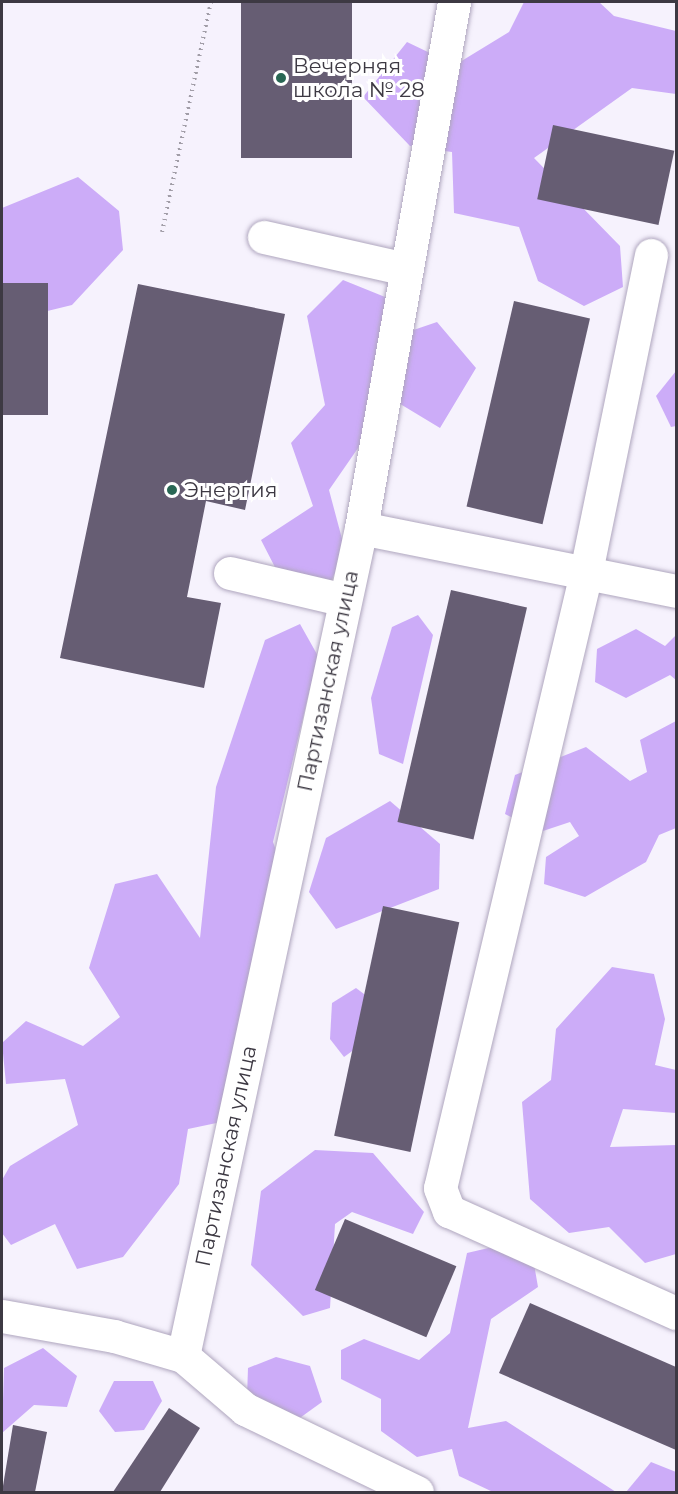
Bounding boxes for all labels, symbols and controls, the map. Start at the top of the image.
place label: Вечерняя школа № 28 [293,53,425,103]
marker: Вечерняя школа № 28 [274,71,288,85]
place label: Энергия [184,477,278,503]
marker: Энергия [165,483,179,497]
street label: Партизанская улица [292,568,364,794]
street label: Партизанская улица [190,1043,262,1269]

